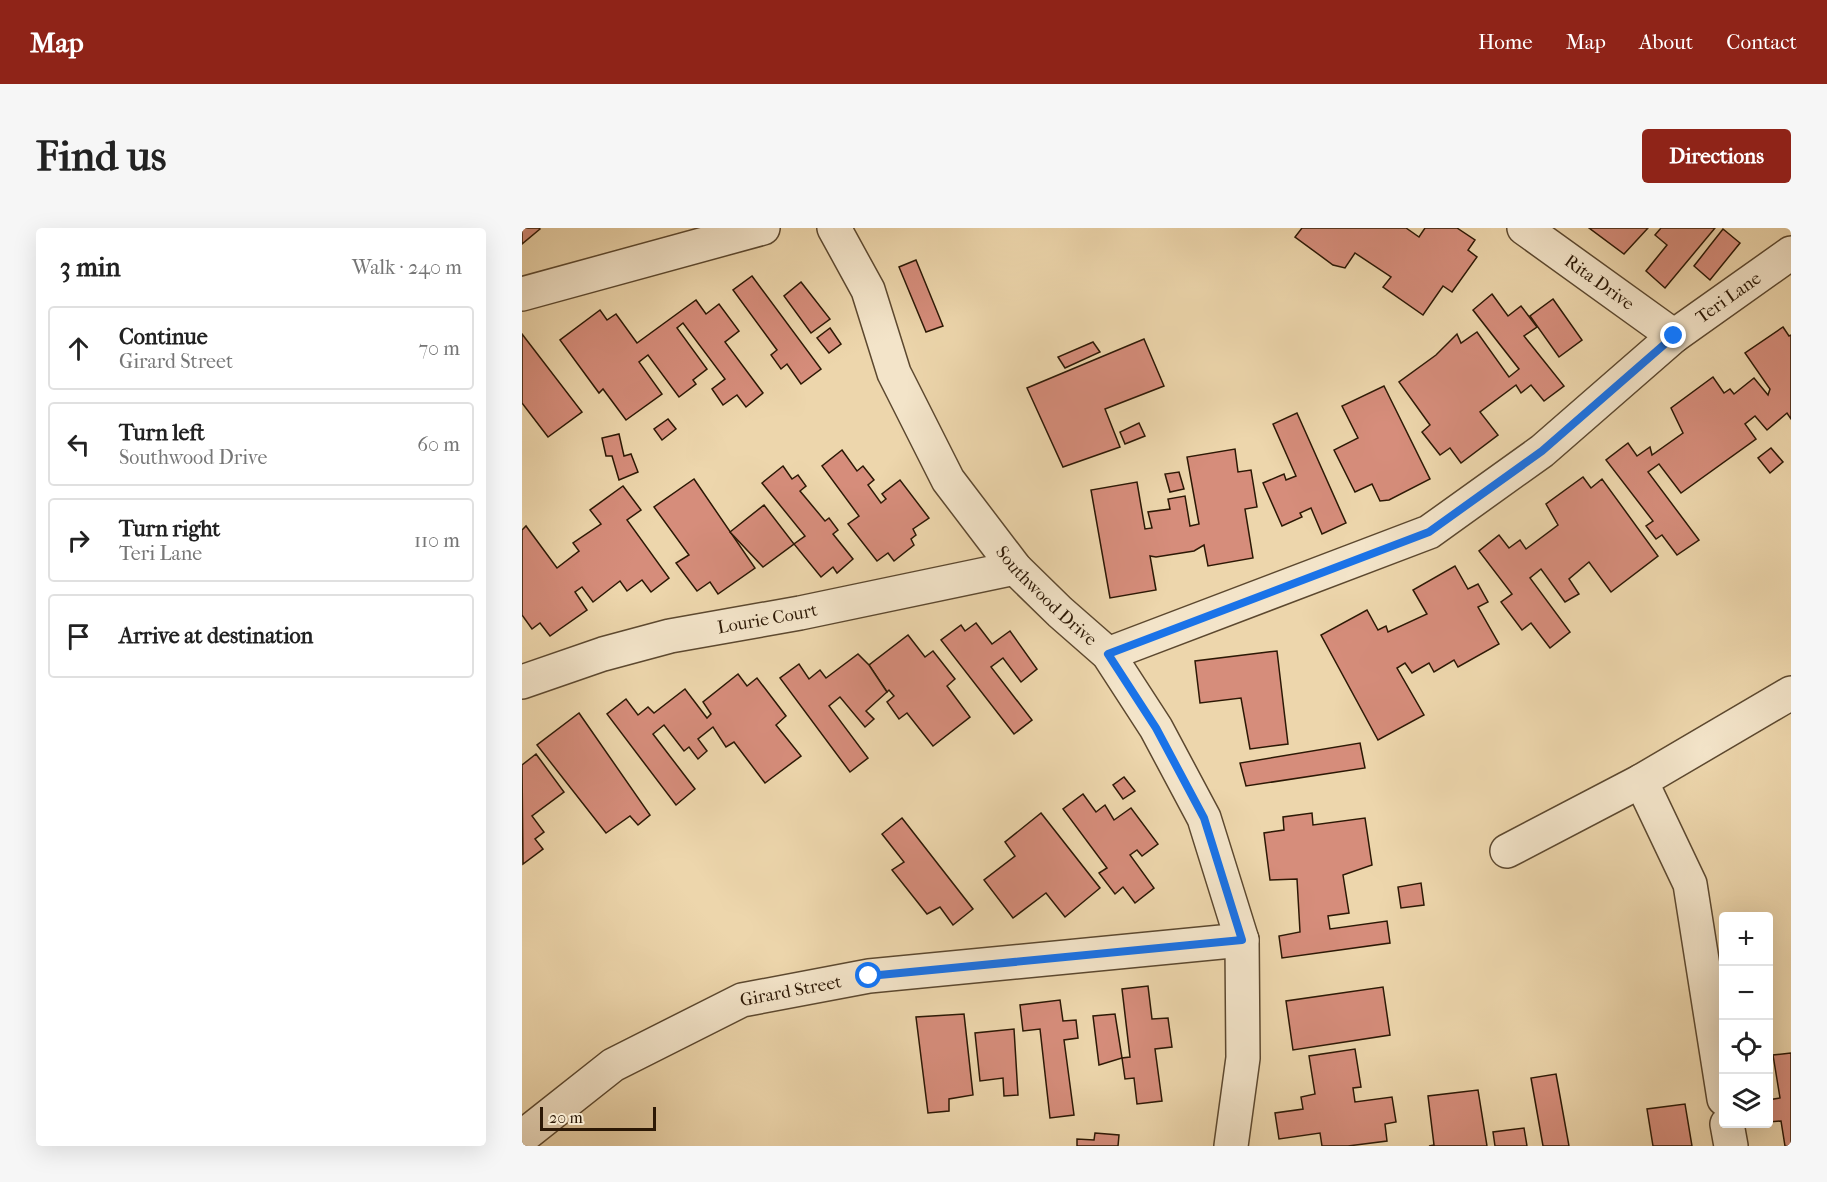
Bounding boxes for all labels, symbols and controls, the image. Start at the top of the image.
text: Map [30,26,84,59]
text: Home [1478,30,1533,54]
text: Map [1566,30,1606,54]
text: About [1639,30,1693,54]
text: Contact [1726,30,1797,54]
button: Directions [1642,129,1791,183]
text: Find us [36,132,166,181]
street label: Rita Drive [1561,250,1638,315]
text: 3 min [60,252,121,283]
text: Walk · 240 m [352,256,462,279]
street label: Teri Lane [1692,267,1765,328]
route end [1660,322,1686,348]
text: Continue [119,324,208,350]
icon: ahead [62,332,95,365]
text: 70 m [418,337,460,360]
text: Girard Street [119,350,233,373]
text: Turn left [119,420,205,446]
icon: left [62,428,95,461]
text: 60 m [417,433,460,456]
text: Southwood Drive [119,446,267,469]
text: Turn right [119,516,220,542]
icon: right [62,524,95,557]
text: 110 m [414,529,460,552]
text: Teri Lane [119,542,202,565]
street label: Southwood Drive [992,542,1101,650]
street label: Lourie Court [716,599,820,638]
icon: arrive [62,620,95,653]
text: Arrive at destination [119,623,313,649]
map controls [1719,912,1773,1128]
button: + [1719,912,1773,966]
route start [855,962,881,988]
button: − [1719,966,1773,1020]
street label: Girard Street [738,971,844,1011]
button: locate [1719,1020,1773,1074]
button: layers [1719,1074,1773,1128]
scale bar [540,1104,656,1132]
text: 20 m [549,1108,583,1127]

